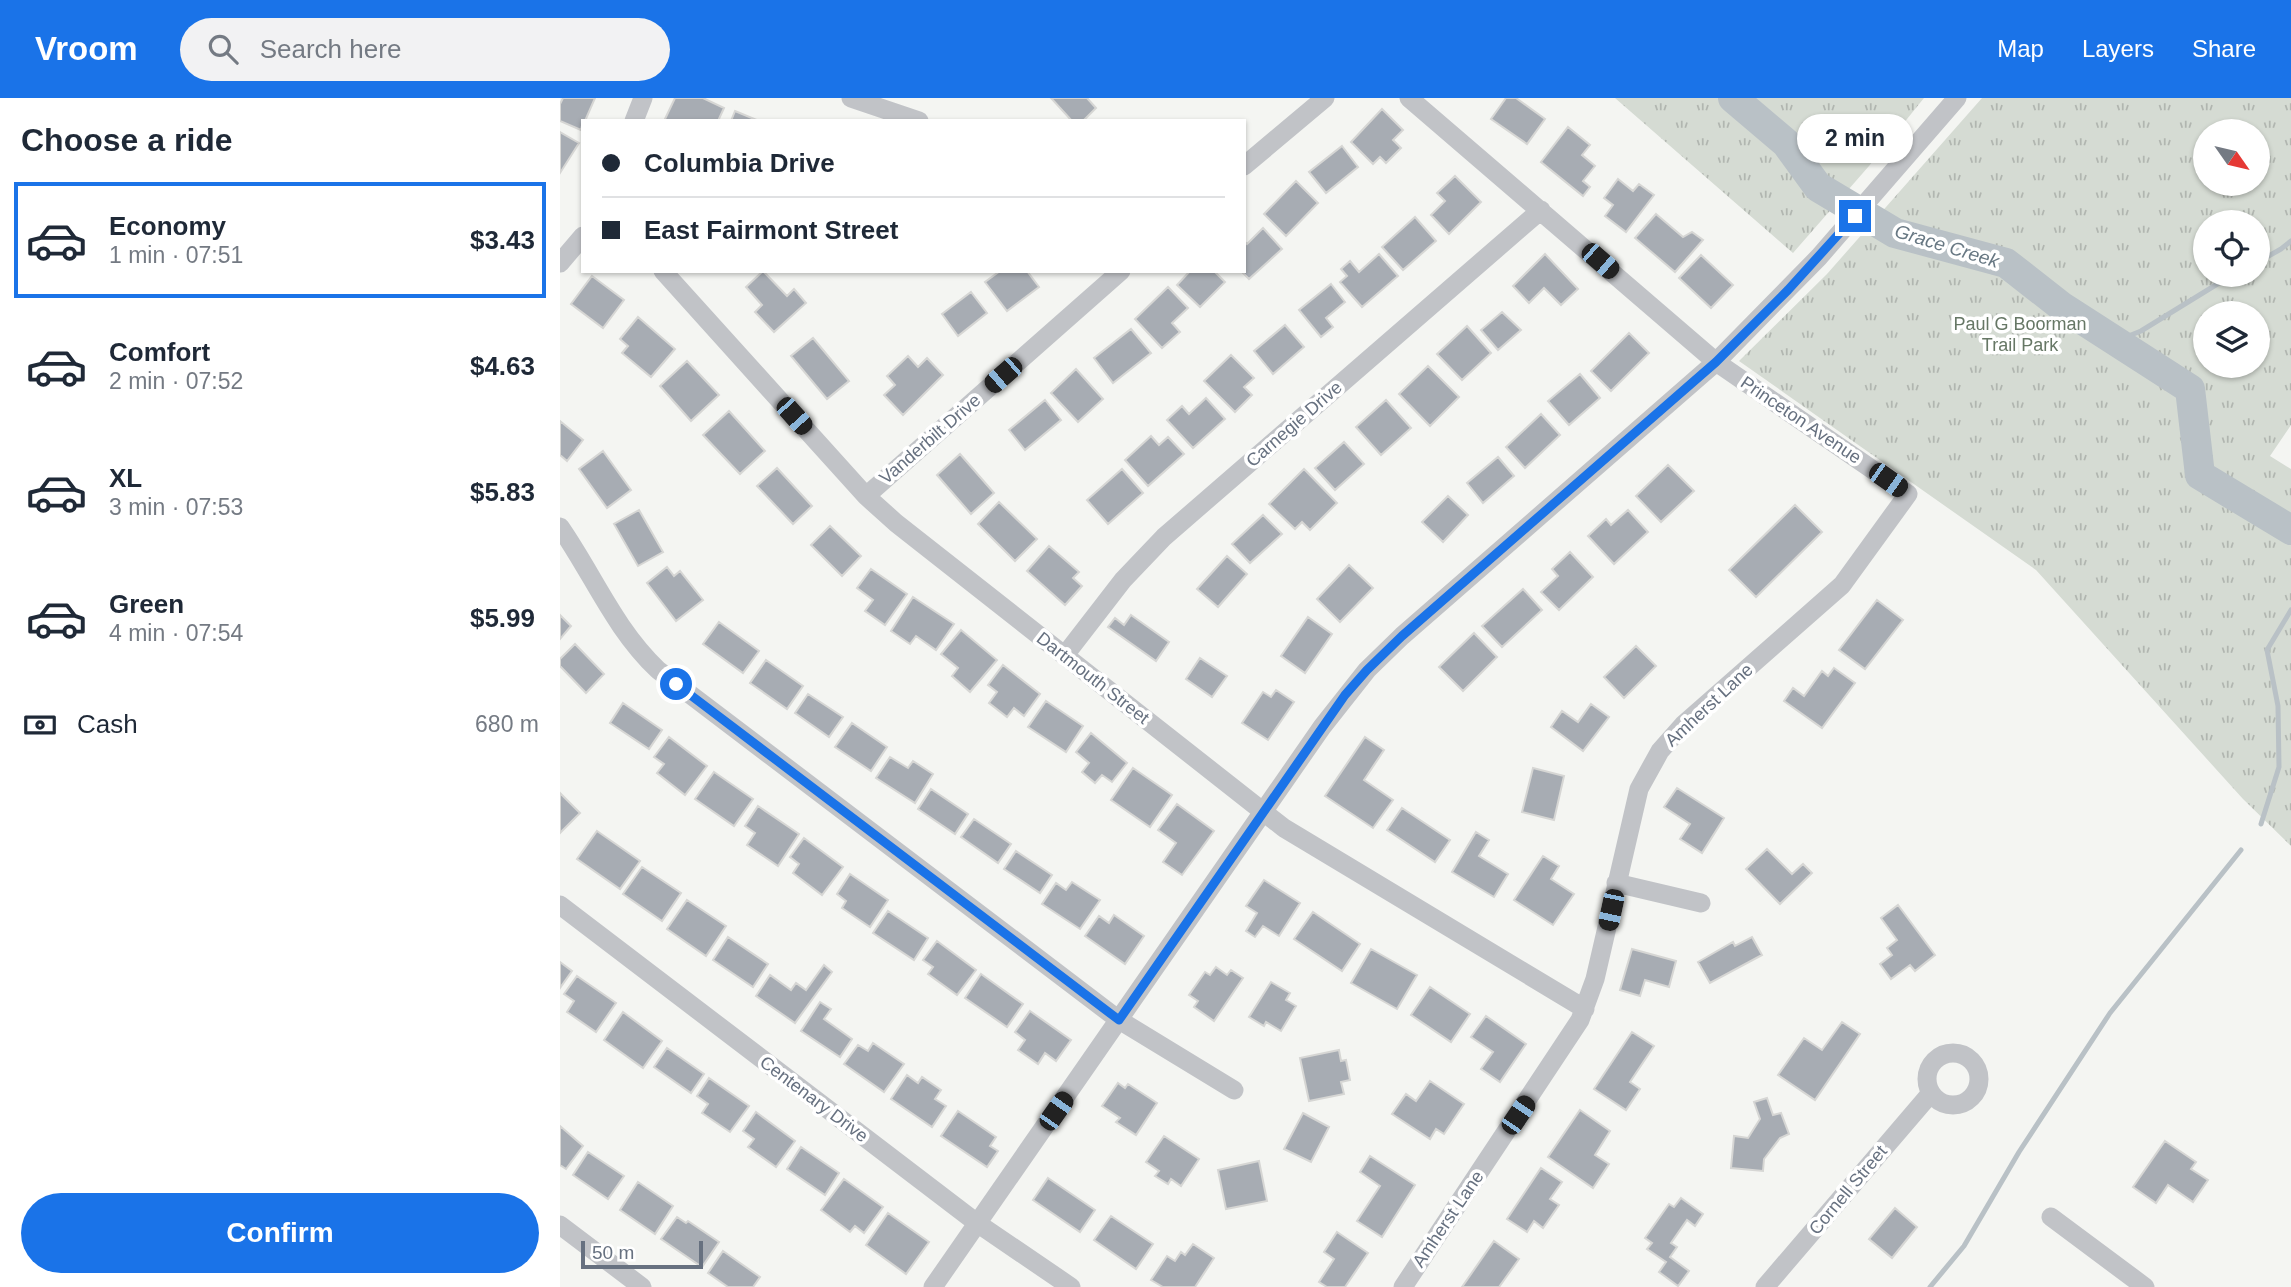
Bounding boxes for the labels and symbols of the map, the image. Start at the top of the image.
callout: 2 min [1797,115,1913,164]
north arrow [2193,119,2270,196]
route end [1839,200,1871,232]
water label: Grace Creek [1892,220,2003,272]
car [1578,239,1623,283]
park label: Paul G Boorman Trail Park [1953,314,2087,355]
car [981,353,1026,397]
street label: Princeton Avenue [1737,372,1865,468]
street label: Carnegie Drive [1242,377,1346,471]
street label: Vanderbilt Drive [876,390,984,488]
car [773,393,816,439]
car [1865,459,1912,501]
street label: Dartmouth Street [1033,628,1153,728]
street label: Amherst Lane [1661,659,1757,751]
route start [660,668,692,700]
car [1597,887,1626,933]
street label: Centenary Drive [756,1052,872,1146]
car [1036,1088,1077,1134]
car [1498,1092,1539,1138]
street label: Cornell Street [1805,1141,1891,1239]
street label: Amherst Lane [1408,1167,1488,1271]
scale bar [581,1238,704,1270]

